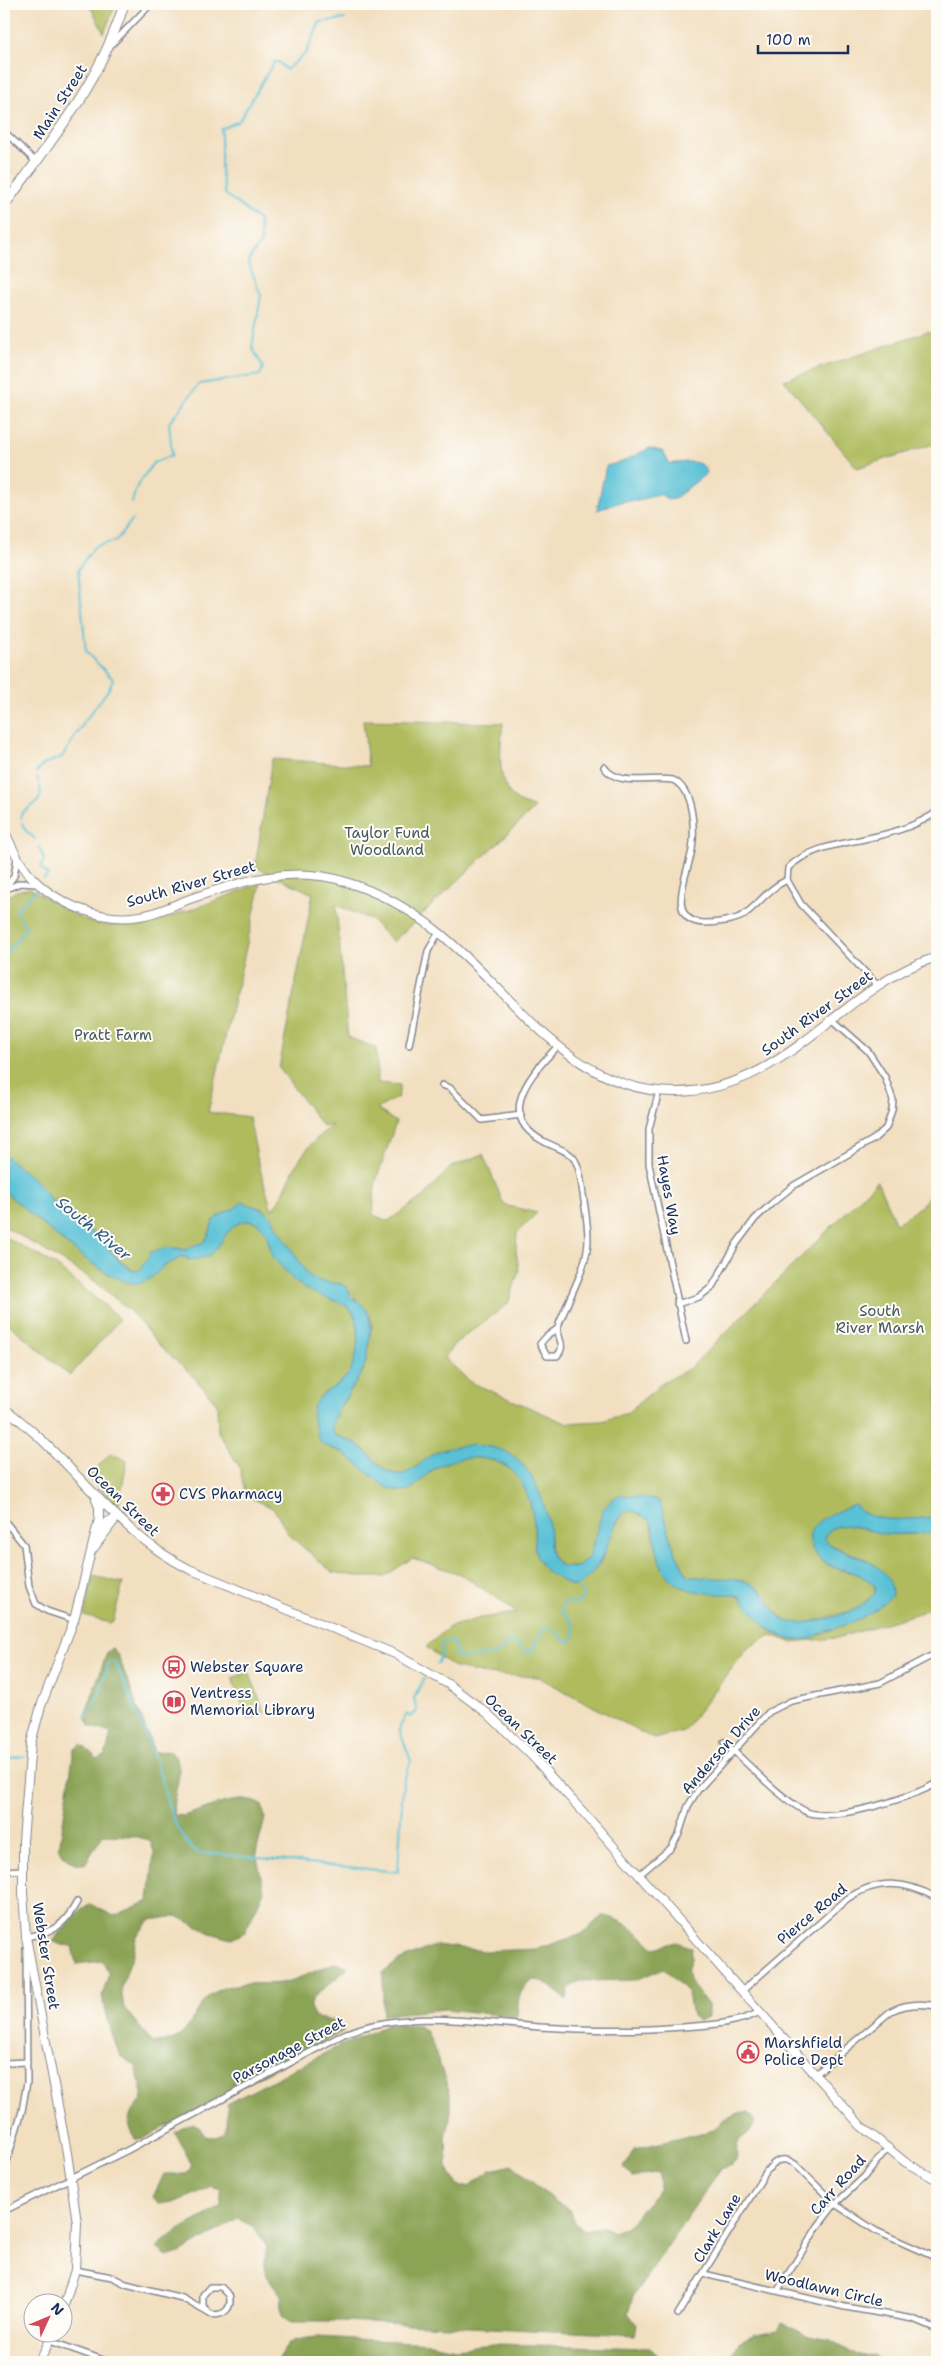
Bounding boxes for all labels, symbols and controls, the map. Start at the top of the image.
scale bar [758,22,848,54]
text: 100 m [766,30,811,50]
street label: Main Street [28,60,92,144]
park label: Taylor Fund Woodland [344,823,430,860]
street label: South River Street [124,856,258,912]
street label: South River Street [757,966,877,1060]
park label: Pratt Farm [74,1025,152,1045]
street label: Hayes Way [652,1154,686,1236]
water label: South River [52,1192,136,1265]
park label: South River Marsh [835,1301,925,1338]
street label: Ocean Street [82,1461,164,1541]
pharmacy icon: CVS Pharmacy [151,1482,175,1506]
place label: CVS Pharmacy [179,1484,282,1504]
bus stop icon: Webster Square [162,1655,186,1679]
place label: Webster Square [190,1657,304,1677]
place label: Ventress Memorial Library [190,1683,315,1720]
street label: Ocean Street [480,1689,562,1769]
library icon: Ventress Memorial Library [162,1690,186,1714]
street label: Anderson Drive [677,1701,765,1799]
street label: Pierce Road [773,1879,852,1949]
street label: Webster Street [28,1901,64,2011]
street label: Parsonage Street [229,2012,349,2088]
place label: Marshfield Police Dept [764,2033,844,2070]
public building icon: Marshfield Police Dept [736,2040,760,2064]
street label: Carr Road [806,2150,871,2219]
street label: Clark Lane [688,2189,746,2267]
street label: Woodlawn Circle [763,2265,885,2311]
north arrow [22,2294,72,2344]
text: N [47,2299,68,2319]

